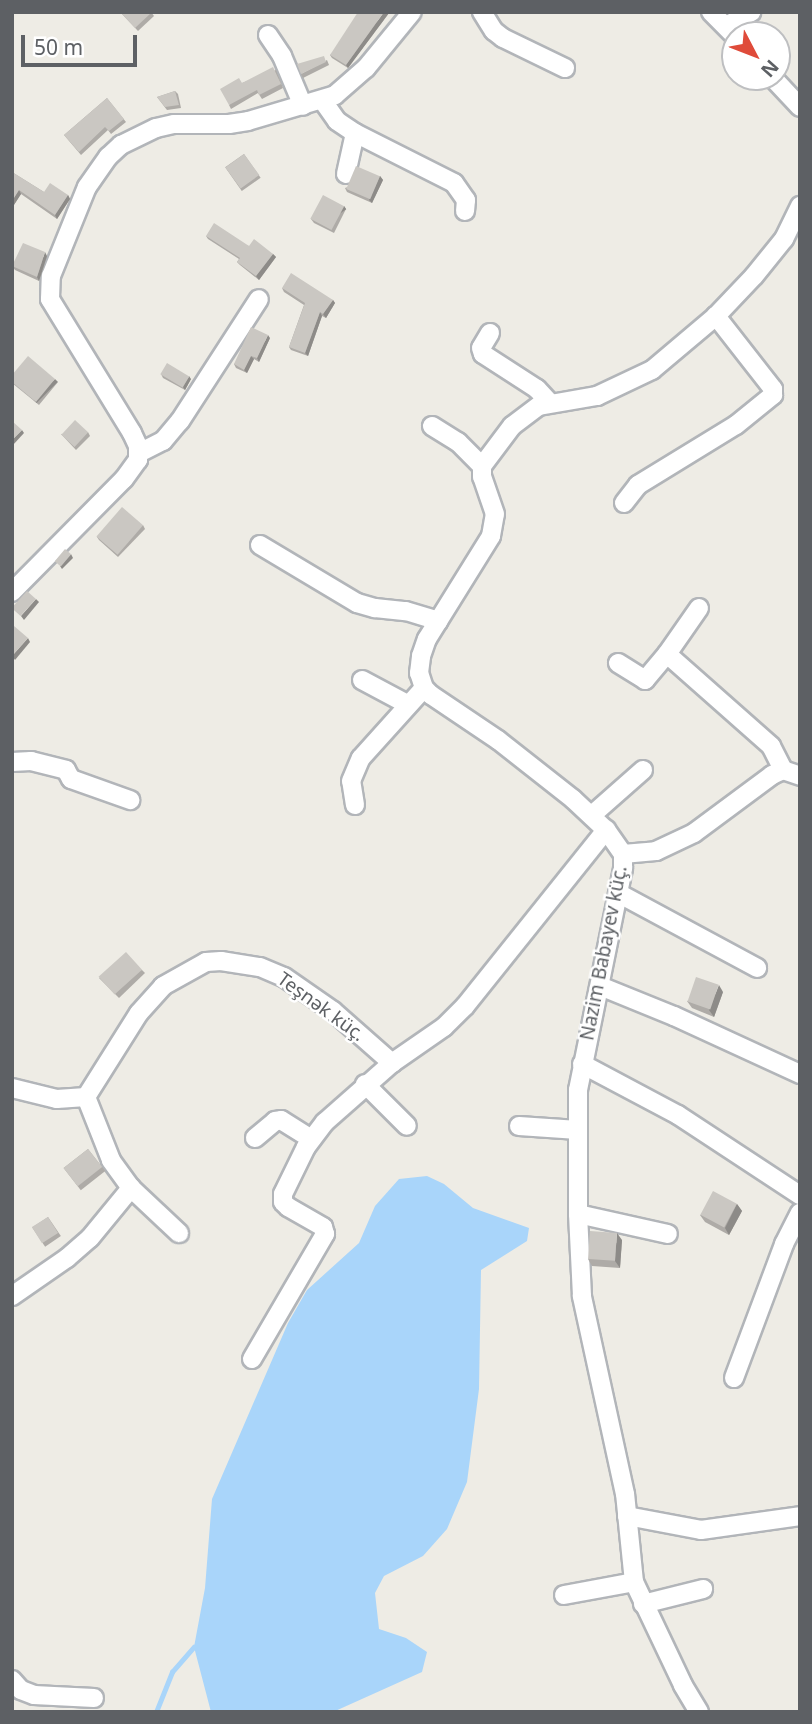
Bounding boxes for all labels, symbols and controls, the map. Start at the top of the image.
scale bar [24,21,140,65]
north arrow [721,21,791,91]
text: 50 m [34,33,83,61]
text: N [755,54,785,83]
street label: Nazim Babayev küç. [576,864,632,1042]
street label: Teşnək küç. [273,968,369,1046]

